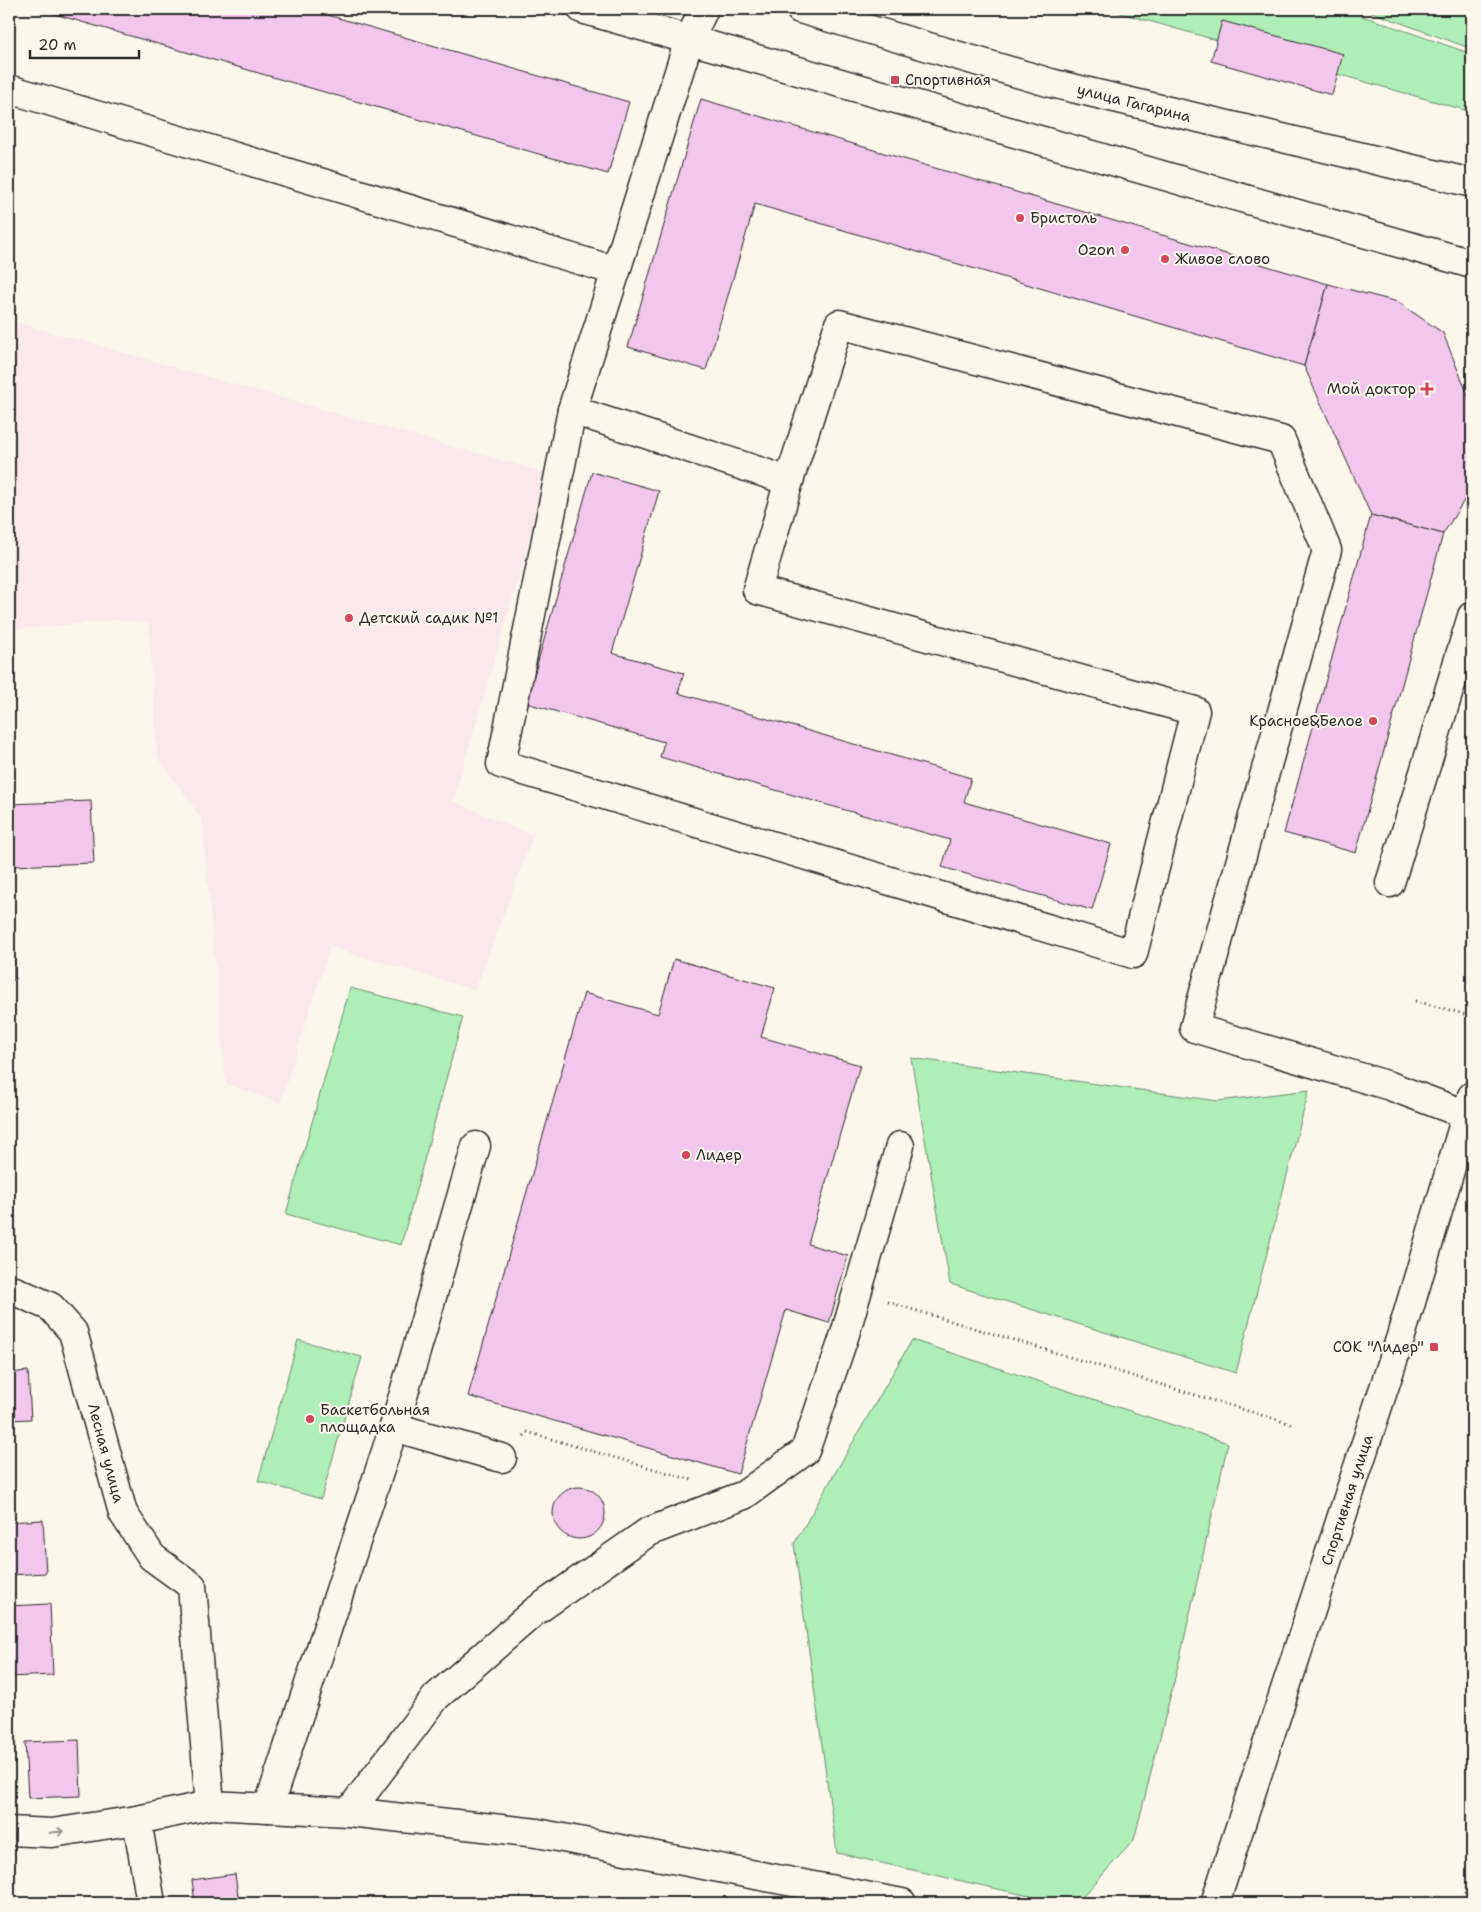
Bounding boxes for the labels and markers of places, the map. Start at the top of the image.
place label: Спортивная [905,70,991,90]
marker: Спортивная [889,74,901,86]
place label: Бристоль [1030,208,1097,228]
marker: Бристоль [1014,212,1026,224]
place label: Ozon [1078,240,1115,260]
marker: Ozon [1119,244,1131,256]
place label: Живое слово [1175,249,1270,269]
marker: Живое слово [1159,253,1171,265]
place label: Мой доктор [1327,379,1416,399]
marker: Мой доктор [1420,382,1434,396]
place label: Детский садик №1 [359,608,498,628]
marker: Детский садик №1 [343,612,355,624]
place label: Красное&Белое [1249,711,1363,731]
marker: Красное&Белое [1367,715,1379,727]
place label: Лидер [696,1145,742,1165]
marker: Лидер [680,1149,692,1161]
place label: СОК "Лидер" [1333,1337,1424,1357]
marker: СОК "Лидер" [1428,1341,1440,1353]
place label: Баскетбольная площадка [320,1400,430,1437]
marker: Баскетбольная площадка [304,1413,316,1425]

